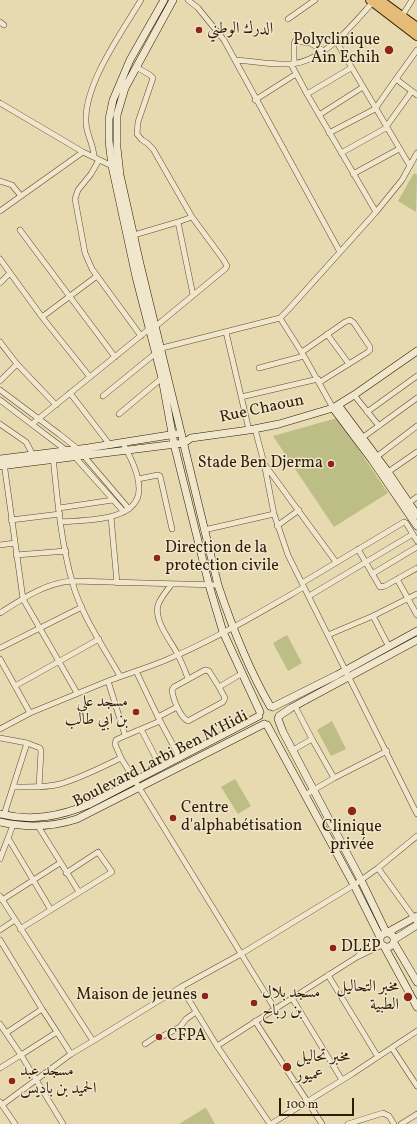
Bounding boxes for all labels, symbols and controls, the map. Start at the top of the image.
place label: الدرك الوطني [207,20,273,40]
marker: الدرك الوطني [194,25,204,35]
place label: Polyclinique Ain Echih [293,31,380,69]
marker: Polyclinique Ain Echih [383,44,395,56]
street label: Rue Chaoun [218,392,306,428]
place label: Stade Ben Djerma [198,454,323,474]
marker: Stade Ben Djerma [326,459,336,469]
place label: Direction de la protection civile [165,539,279,577]
marker: Direction de la protection civile [152,553,162,563]
place label: مسجد علي بن ابي طالب [65,693,128,731]
street label: Boulevard Larbi Ben M'Hidi [70,707,252,813]
marker: مسجد علي بن ابي طالب [131,707,141,717]
place label: Centre d'alphabétisation [181,799,302,837]
marker: Clinique privée [346,805,358,817]
marker: Centre d'alphabétisation [168,813,178,823]
place label: Clinique privée [322,818,382,856]
place label: DLEP [341,938,381,958]
marker: DLEP [328,943,338,953]
place label: مخبر التحاليل الطبية [336,978,399,1016]
place label: مسجد بلال بن رباح [262,984,320,1022]
place label: Maison de jeunes [76,986,197,1006]
marker: Maison de jeunes [200,991,210,1001]
marker: مخبر التحاليل الطبية [402,991,414,1003]
marker: مسجد بلال بن رباح [249,998,259,1008]
place label: CFPA [167,1027,206,1047]
marker: CFPA [154,1032,164,1042]
place label: مخبر تحاليل عميور [296,1048,350,1086]
marker: مخبر تحاليل عميور [281,1061,293,1073]
place label: مسجد عبد الحميد بن باديس [20,1062,96,1100]
marker: مسجد عبد الحميد بن باديس [7,1076,17,1086]
scale bar [281,1090,356,1116]
text: 100 m [286,1097,318,1113]

